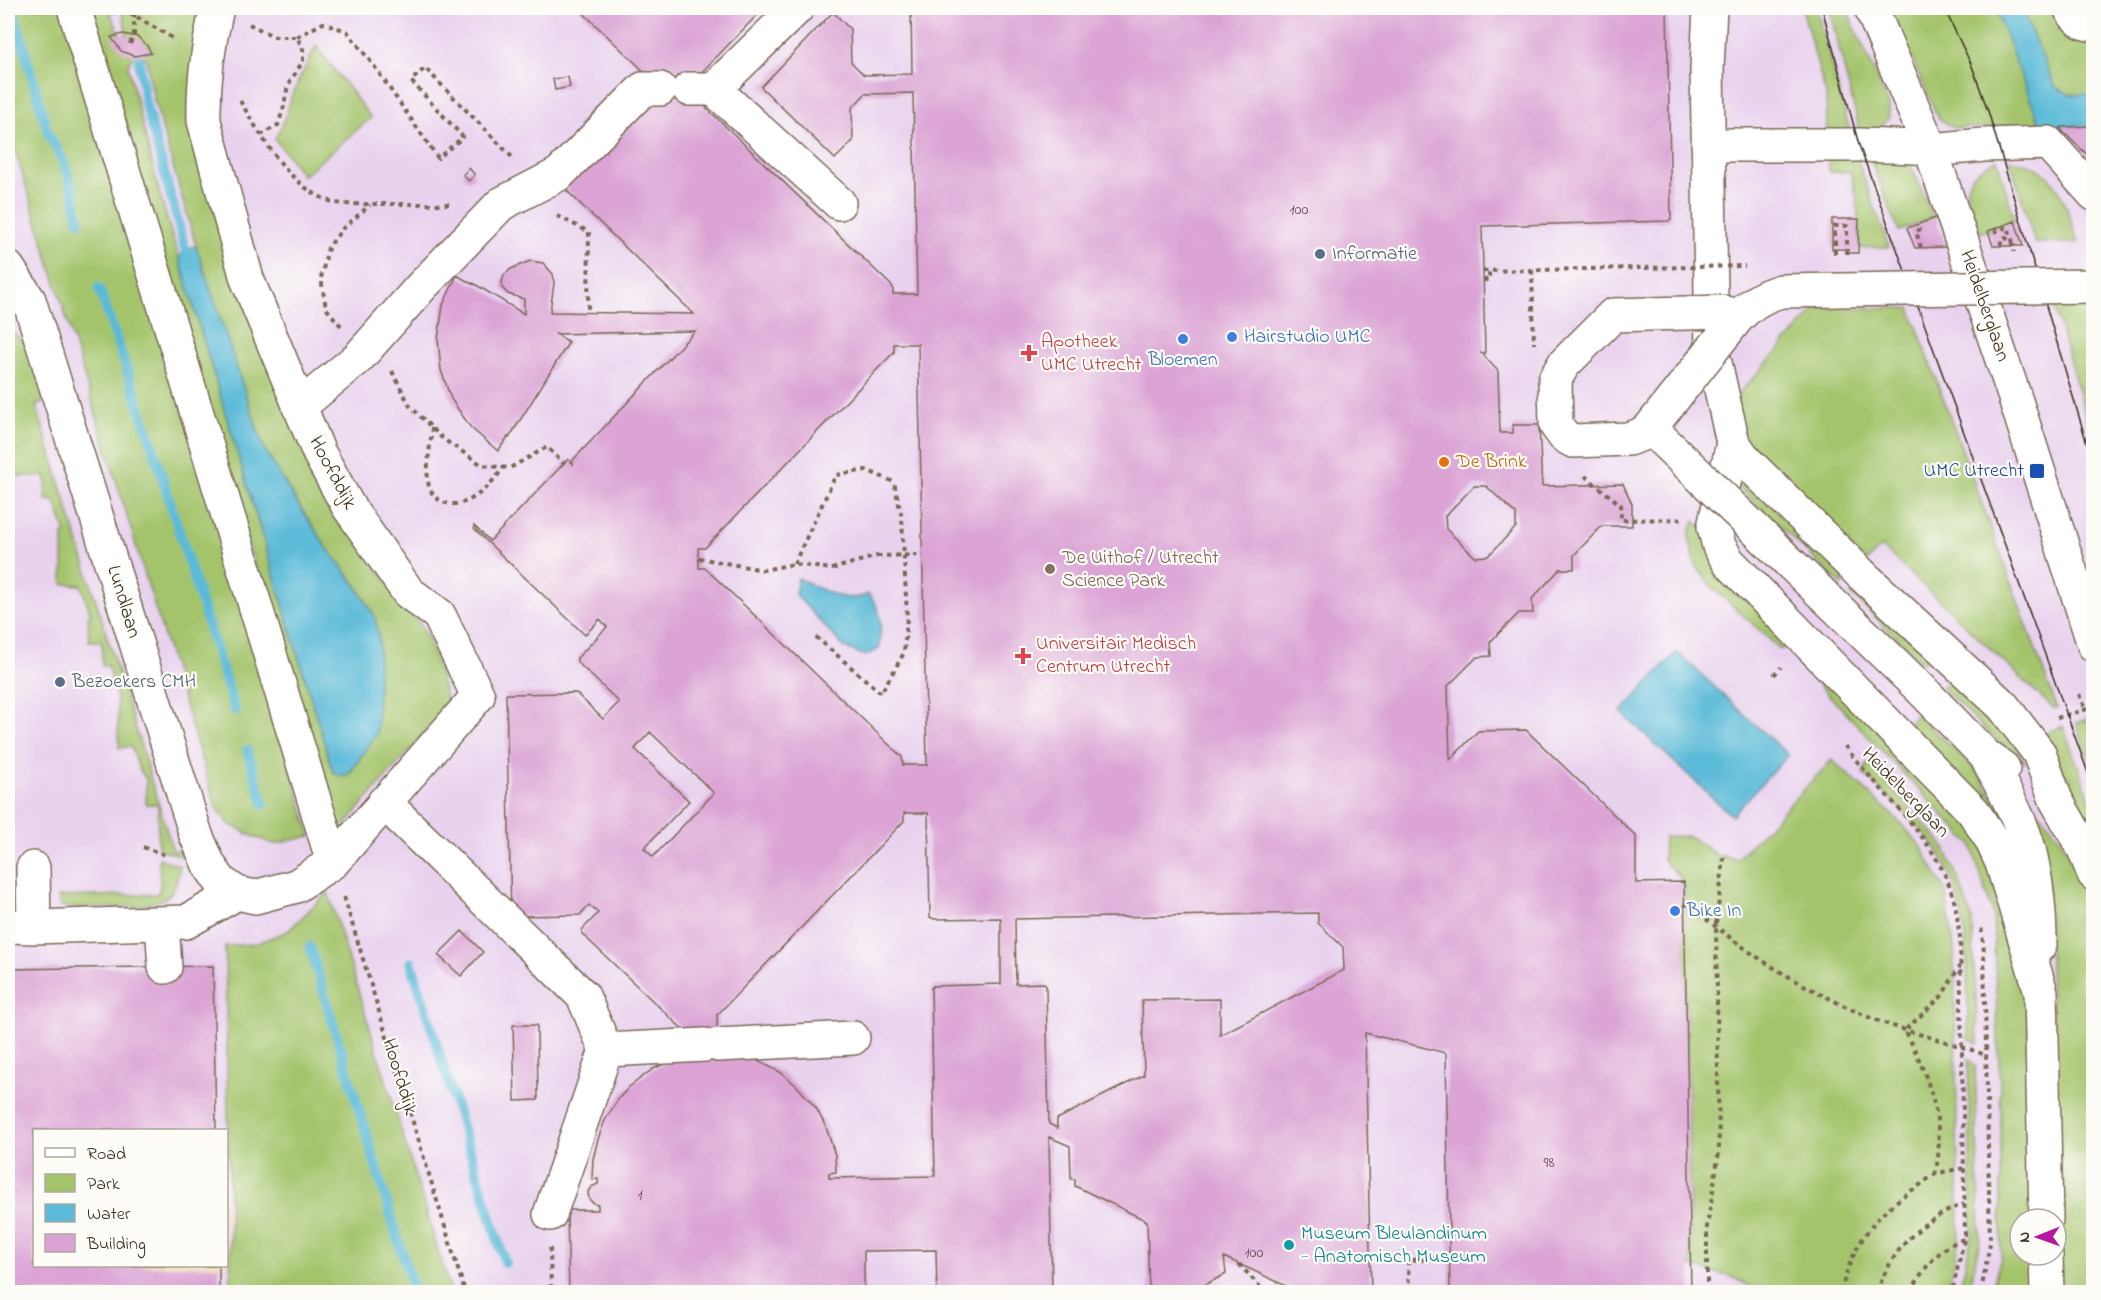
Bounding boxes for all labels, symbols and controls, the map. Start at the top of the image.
house number: 100 [1290,198,1309,222]
place label: Informatie [1332,240,1417,269]
street label: Heidelberglaan [1950,246,2017,366]
marker: Informatie [1313,247,1327,261]
place label: Hairstudio UMC [1244,323,1371,352]
place label: Apotheek UMC Utrecht [1041,328,1142,380]
marker: Hairstudio UMC [1225,330,1239,344]
marker: Bloemen [1176,332,1190,346]
marker: Apotheek UMC Utrecht [1022,346,1036,360]
place label: Bloemen [1147,346,1218,375]
street label: Hoofddijk [301,431,364,515]
place label: De Brink [1455,448,1527,477]
marker: De Brink [1437,455,1451,469]
place label: UMC Utrecht [1924,457,2024,486]
marker: UMC Utrecht [2028,462,2046,480]
place label: De Uithof / Utrecht Science Park [1061,544,1219,596]
street label: Lundlaan [98,562,148,642]
marker: De Uithof / Utrecht Science Park [1043,562,1057,576]
place label: Universitair Medisch Centrum Utrecht [1036,630,1196,682]
marker: Universitair Medisch Centrum Utrecht [1014,647,1032,665]
place label: Bezoekers CMH [71,668,196,697]
marker: Bezoekers CMH [53,675,67,689]
street label: Heidelberglaan [1853,741,1956,846]
place label: Bike In [1686,897,1741,926]
marker: Bike In [1668,904,1682,918]
street label: Hoofddijk [374,1035,425,1119]
legend [33,1129,228,1267]
text: Road [87,1142,126,1168]
house number: 98 [1544,1151,1554,1175]
text: Park [87,1172,120,1198]
house number: 1 [637,1183,643,1207]
text: Water [87,1202,131,1228]
north arrow [2008,1207,2068,1267]
place label: Museum Bleulandinum - Anatomisch Museum [1301,1220,1487,1272]
text: N [2013,1231,2037,1243]
text: Building [86,1232,146,1259]
marker: Museum Bleulandinum - Anatomisch Museum [1282,1238,1296,1252]
house number: 100 [1245,1241,1264,1265]

